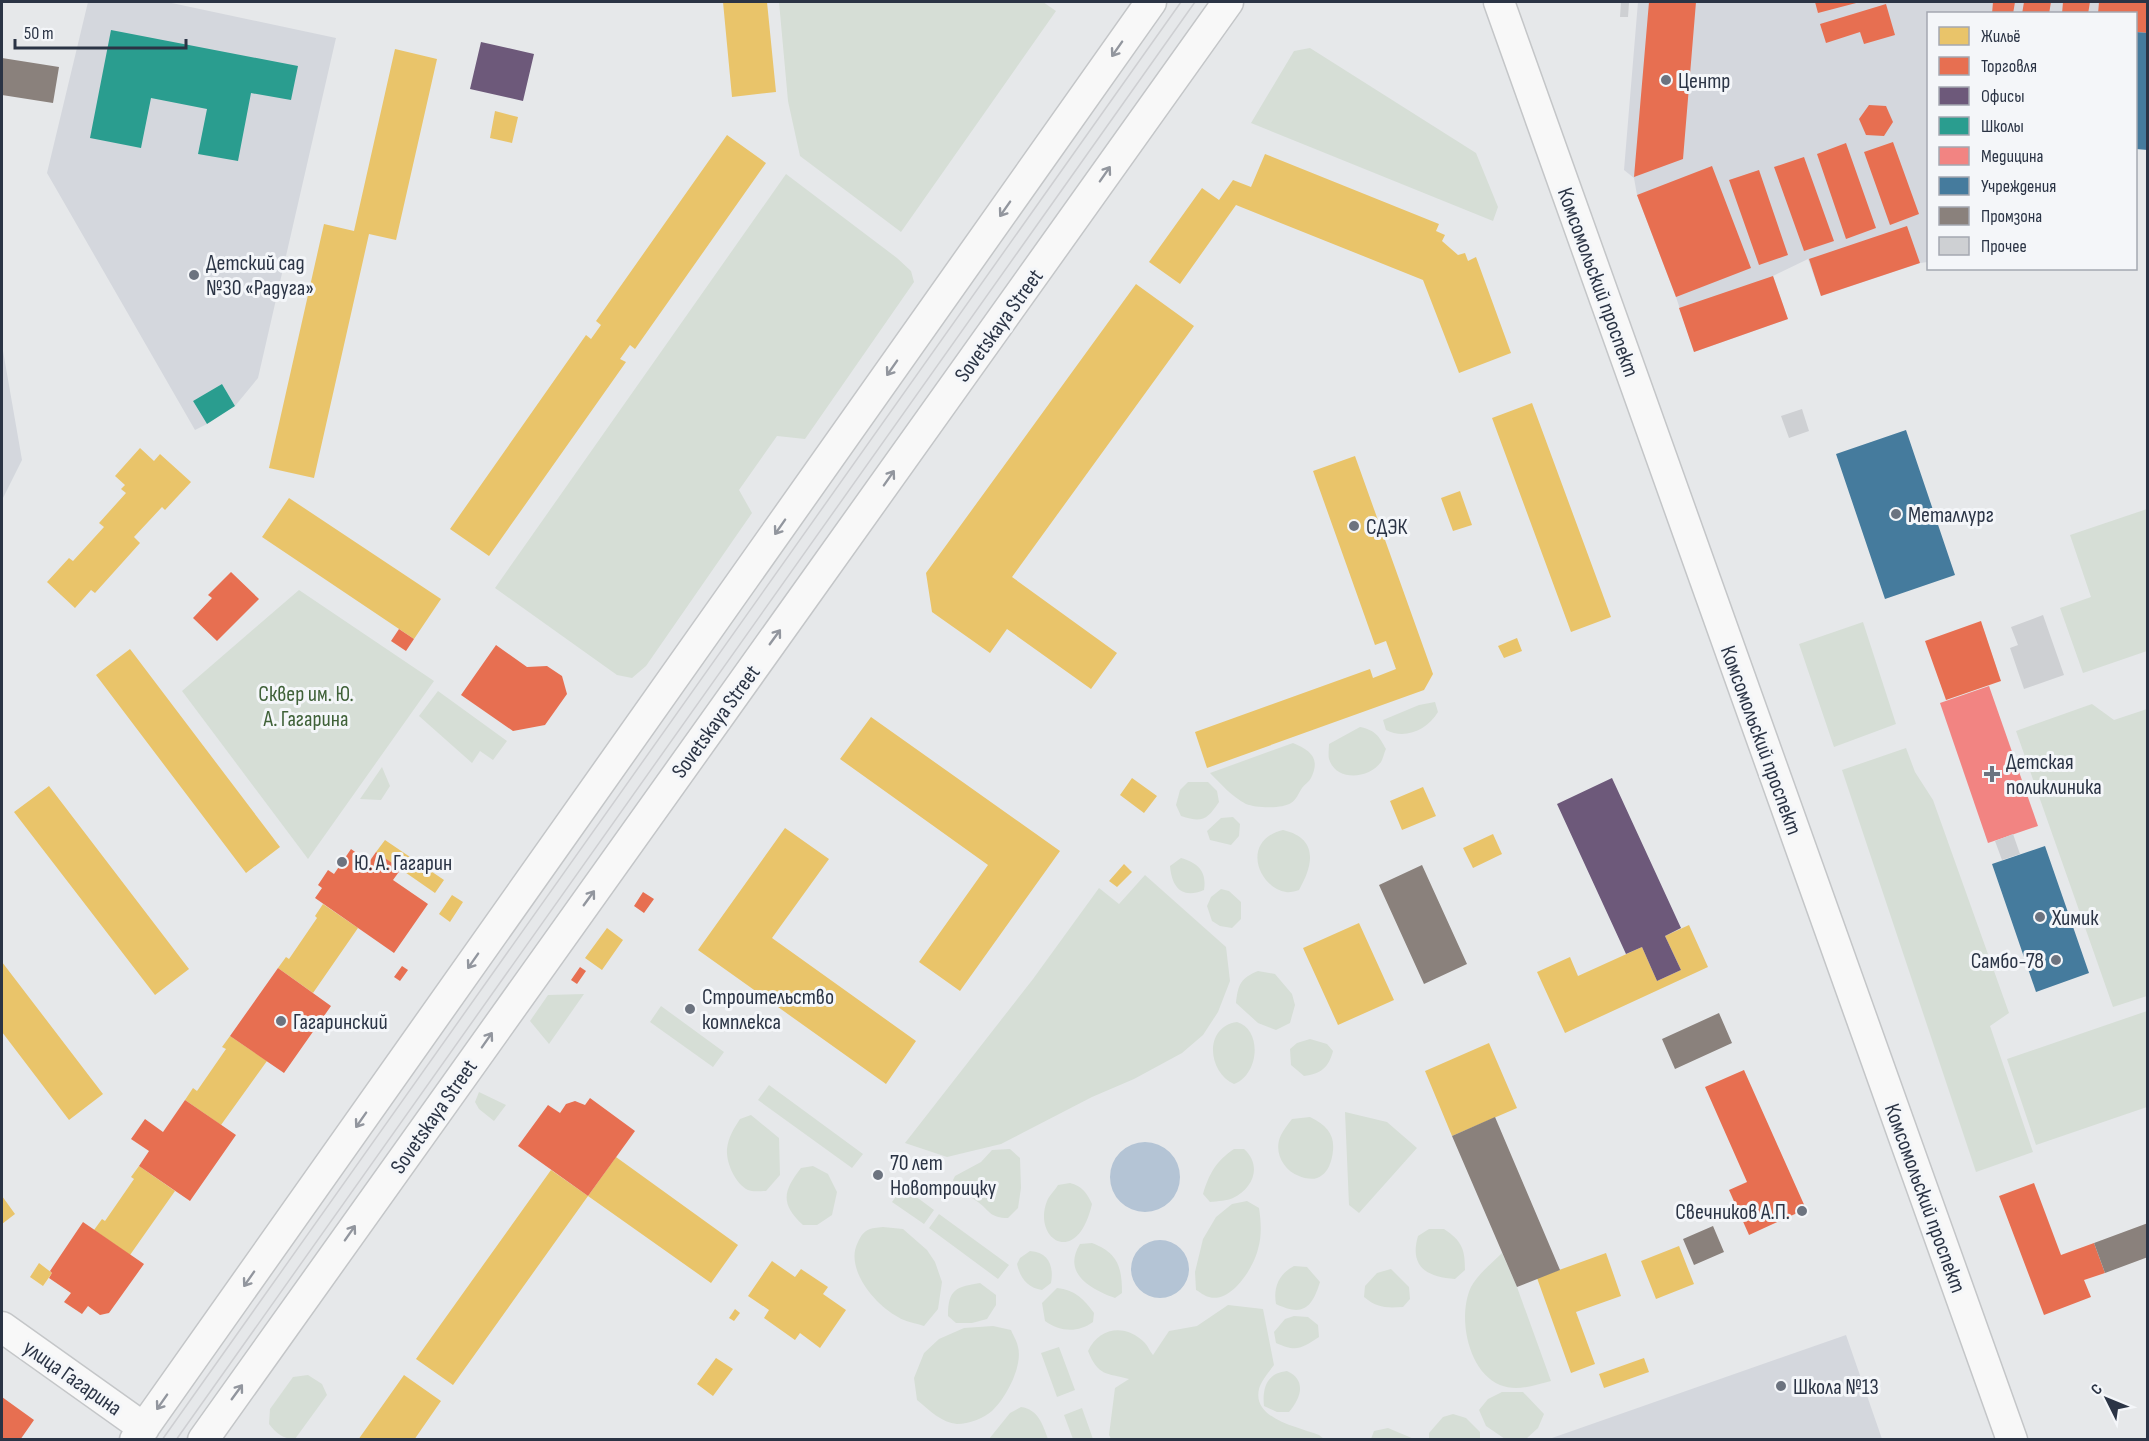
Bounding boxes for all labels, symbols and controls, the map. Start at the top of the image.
scale bar [15,12,186,50]
legend [1927,12,2137,270]
text: 50 m [24,23,54,44]
text: Жильё [1981,26,2021,47]
one-way arrow [1111,41,1123,57]
text: Торговля [1981,56,2037,77]
place label: Центр [1678,68,1730,95]
marker: Центр [1659,73,1673,87]
text: Офисы [1981,86,2025,107]
text: Школы [1981,116,2024,137]
text: Медицина [1981,146,2044,167]
one-way arrow [1099,167,1111,183]
text: Учреждения [1981,176,2056,197]
street label: Комсомольский проспект [1551,184,1644,381]
one-way arrow [999,200,1011,216]
text: Промзона [1981,206,2042,227]
text: Прочее [1981,236,2027,257]
place label: Детский сад №30 «Радуга» [206,250,314,302]
street label: Sovetskaya Street [949,264,1049,388]
marker: Детский сад №30 «Радуга» [187,268,201,282]
one-way arrow [886,359,898,375]
one-way arrow [882,470,895,486]
place label: Металлург [1908,502,1994,529]
marker: Металлург [1889,507,1903,521]
place label: СДЭК [1366,514,1407,541]
one-way arrow [774,518,786,535]
marker: СДЭК [1347,519,1361,533]
one-way arrow [769,629,781,645]
street label: Комсомольский проспект [1714,642,1807,839]
street label: Sovetskaya Street [666,660,766,784]
park label: Сквер им. Ю. А. Гагарина [258,681,354,733]
place label: Детская поликлиника [2006,749,2102,801]
marker: Детская поликлиника [1983,765,2001,783]
place label: Ю. А. Гагарин [354,850,452,877]
marker: Ю. А. Гагарин [335,855,349,869]
one-way arrow [583,890,595,906]
place label: Химик [2051,905,2099,932]
marker: Химик [2033,910,2047,924]
place label: Самбо-78 [1971,948,2044,975]
one-way arrow [467,952,480,968]
marker: Самбо-78 [2049,953,2063,967]
place label: Строительство комплекса [702,984,834,1036]
marker: Строительство комплекса [683,1002,697,1016]
place label: Гагаринский [293,1009,388,1036]
marker: Гагаринский [274,1014,288,1028]
one-way arrow [481,1033,493,1049]
street label: Sovetskaya Street [385,1054,484,1179]
street label: Комсомольский проспект [1878,1100,1971,1297]
one-way arrow [355,1111,367,1127]
place label: 70 лет Новотроицку [890,1150,997,1202]
marker: 70 лет Новотроицку [871,1168,885,1182]
place label: Свечников А.П. [1675,1199,1790,1226]
marker: Свечников А.П. [1795,1204,1809,1218]
one-way arrow [344,1226,356,1242]
one-way arrow [243,1271,255,1287]
street label: улица Гагарина [18,1334,127,1422]
north arrow [2077,1369,2137,1429]
place label: Школа №13 [1793,1374,1879,1401]
marker: Школа №13 [1774,1379,1788,1393]
text: С [2087,1380,2107,1399]
one-way arrow [230,1384,243,1400]
one-way arrow [156,1394,168,1410]

